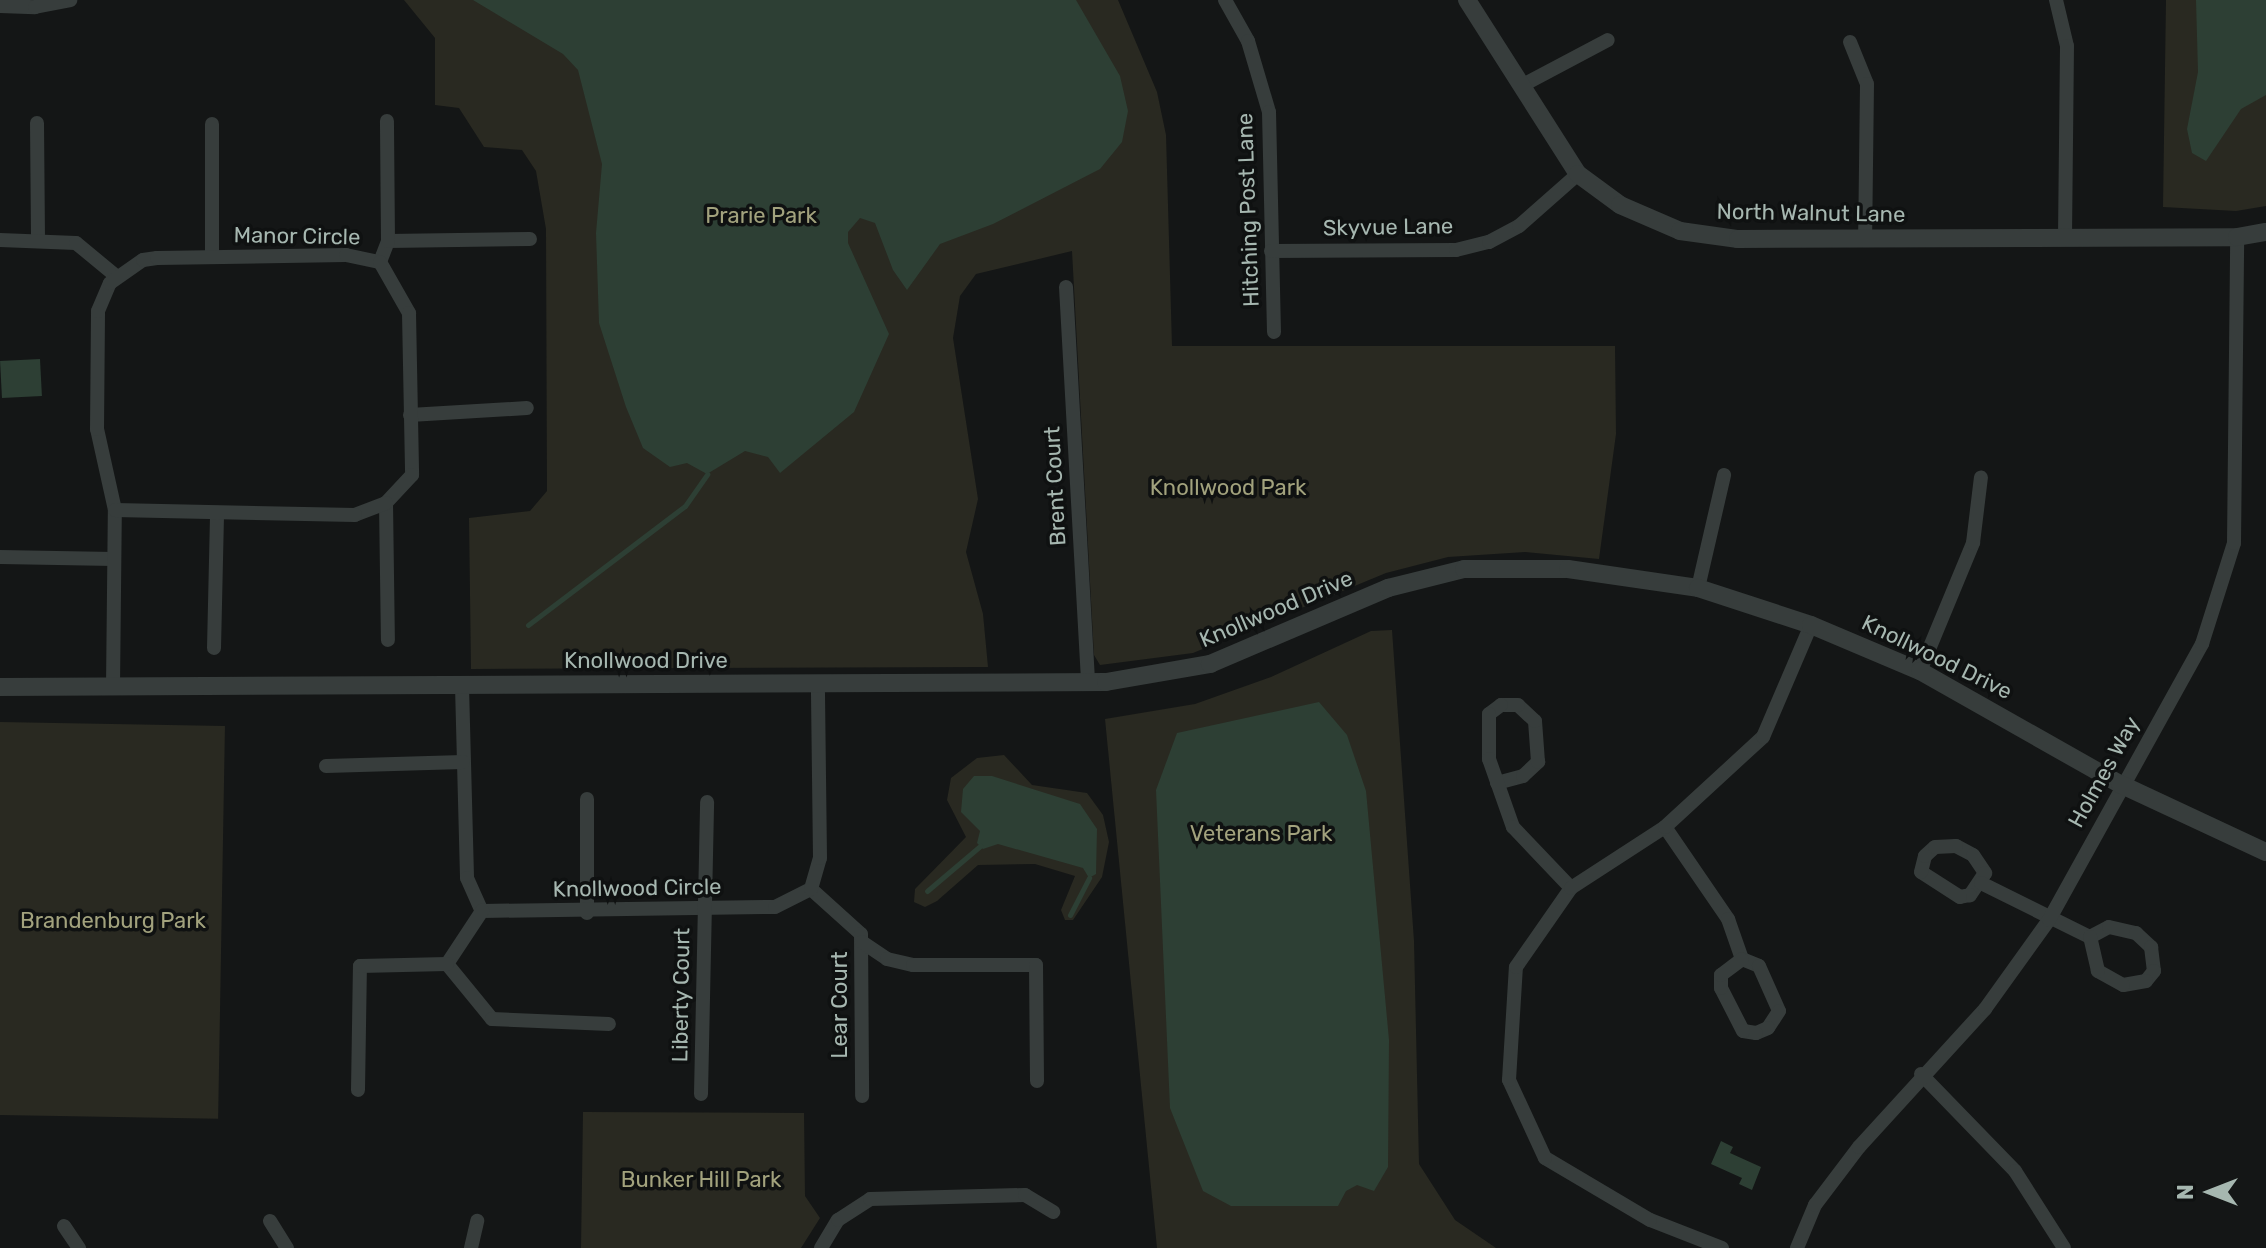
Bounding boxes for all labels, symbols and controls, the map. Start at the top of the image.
street label: Hitching Post Lane [1231,112,1265,308]
street label: North Walnut Lane [1716,198,1906,228]
park label: Prarie Park [705,203,817,229]
street label: Skyvue Lane [1323,213,1453,241]
street label: Manor Circle [233,222,361,250]
street label: Brent Court [1039,425,1071,547]
park label: Knollwood Park [1150,475,1306,501]
street label: Knollwood Drive [1195,565,1357,653]
street label: Knollwood Drive [1858,609,2016,705]
street label: Knollwood Drive [564,648,728,674]
street label: Holmes Way [2063,712,2145,832]
park label: Veterans Park [1190,821,1332,847]
street label: Knollwood Circle [552,873,722,903]
park label: Brandenburg Park [20,908,206,934]
street label: Liberty Court [667,927,695,1063]
street label: Lear Court [827,951,853,1059]
north arrow [2170,1152,2250,1232]
park label: Bunker Hill Park [620,1167,782,1193]
text: N [2172,1184,2199,1200]

